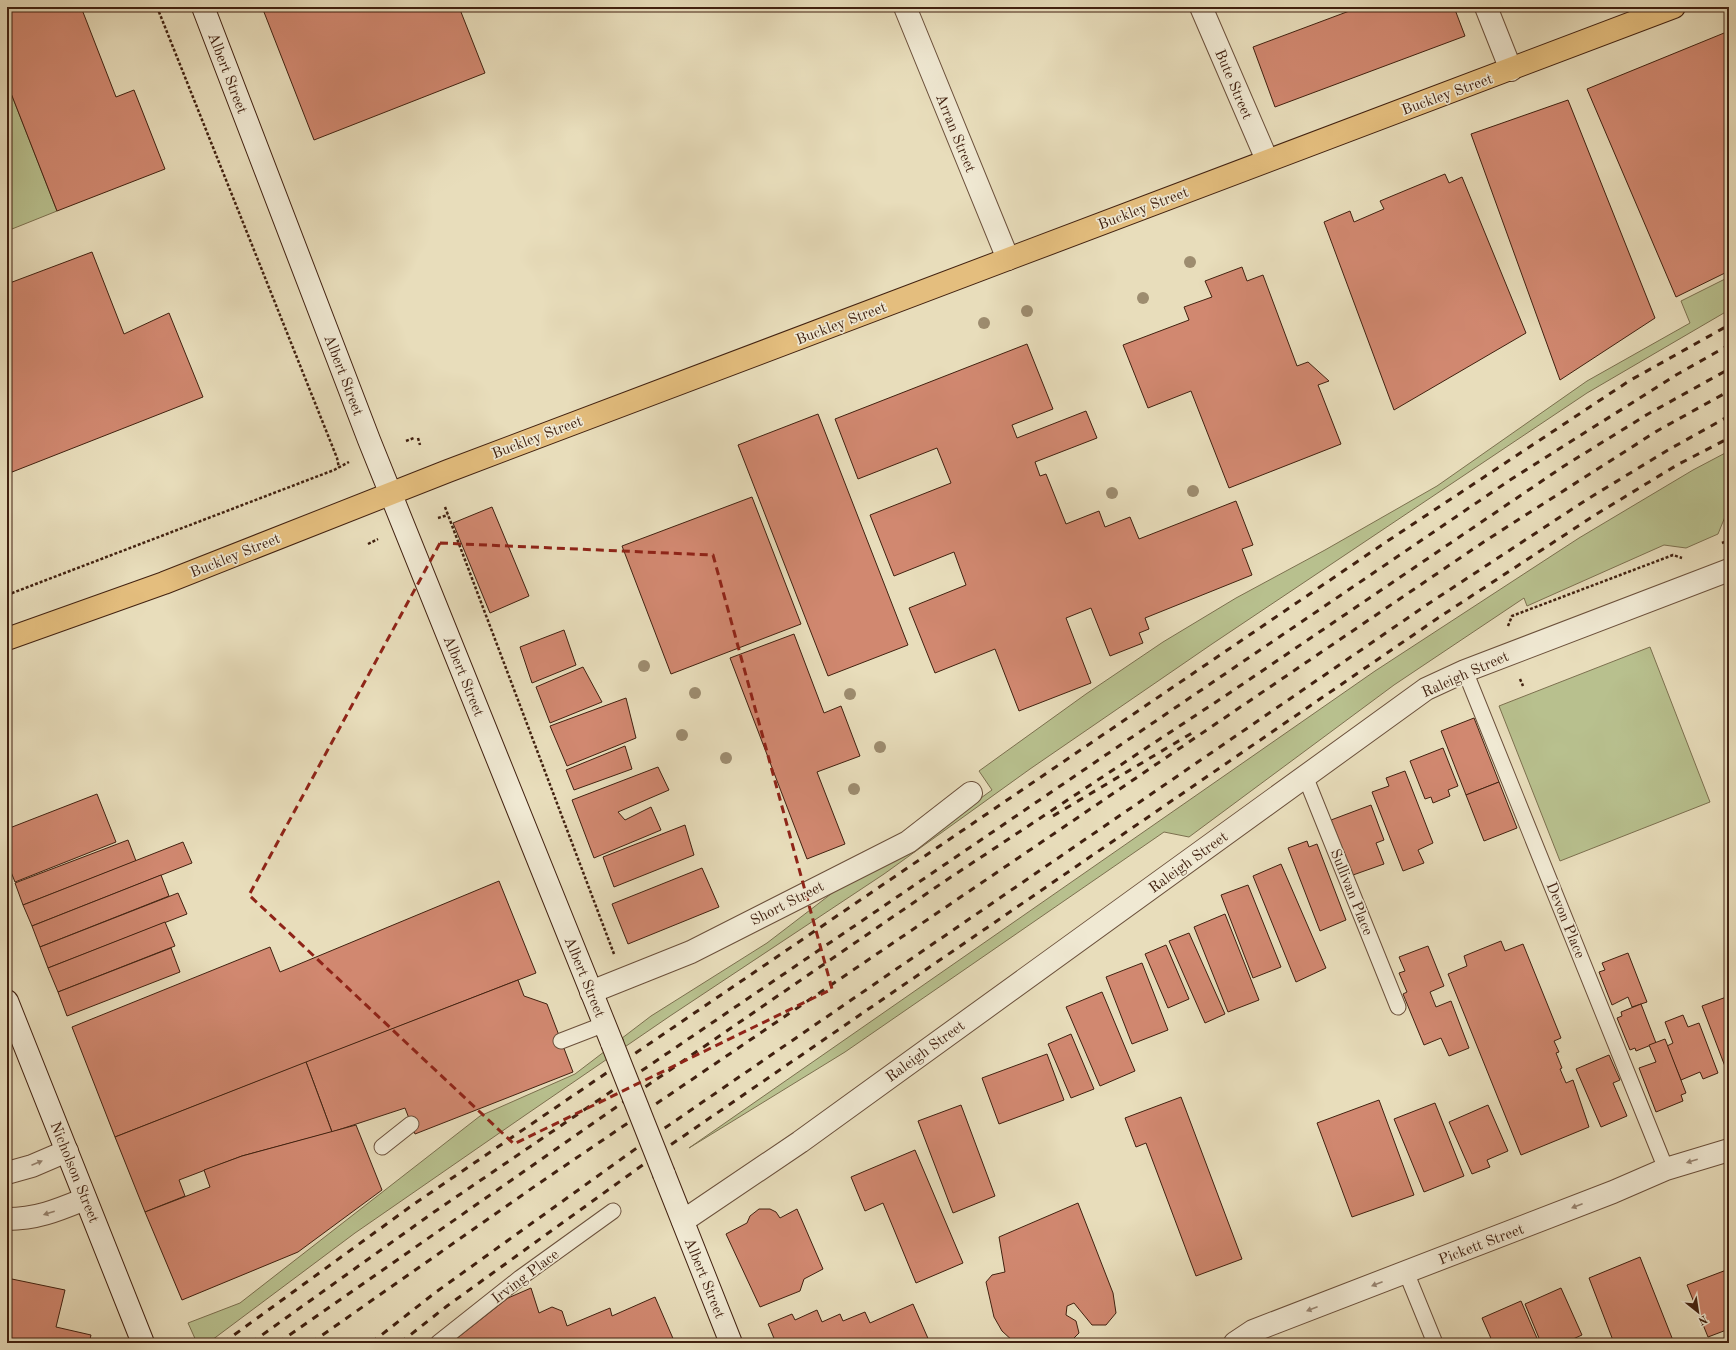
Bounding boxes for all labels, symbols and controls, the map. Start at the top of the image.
street label: Albert Street [204,31,249,116]
street label: Bute Street [1211,47,1254,122]
street label: Buckley Street [1400,72,1495,119]
street label: Arran Street [932,92,977,175]
street label: Buckley Street [1096,185,1191,234]
street label: Buckley Street [794,300,889,349]
street label: Albert Street [320,333,365,418]
street label: Buckley Street [490,414,585,463]
street label: Buckley Street [188,532,283,581]
street label: Albert Street [440,634,486,719]
street label: Raleigh Street [1420,650,1511,701]
street label: Raleigh Street [1147,830,1231,897]
street label: Sullivan Place [1326,847,1375,938]
street label: Short Street [749,879,827,929]
street label: Devon Place [1543,880,1587,961]
street label: Albert Street [561,935,607,1020]
street label: Raleigh Street [884,1019,968,1086]
street label: Nicholson Street [46,1120,101,1225]
one-way arrow [1685,1158,1697,1164]
one-way arrow [32,1160,44,1166]
one-way arrow [1570,1204,1582,1210]
one-way arrow [43,1210,55,1216]
street label: Pickett Street [1437,1222,1526,1269]
street label: Albert Street [681,1236,727,1321]
street label: Irving Place [490,1247,562,1307]
one-way arrow [1371,1281,1383,1287]
north arrow [1678,1292,1718,1332]
one-way arrow [1305,1306,1317,1312]
text: N [1695,1312,1709,1327]

